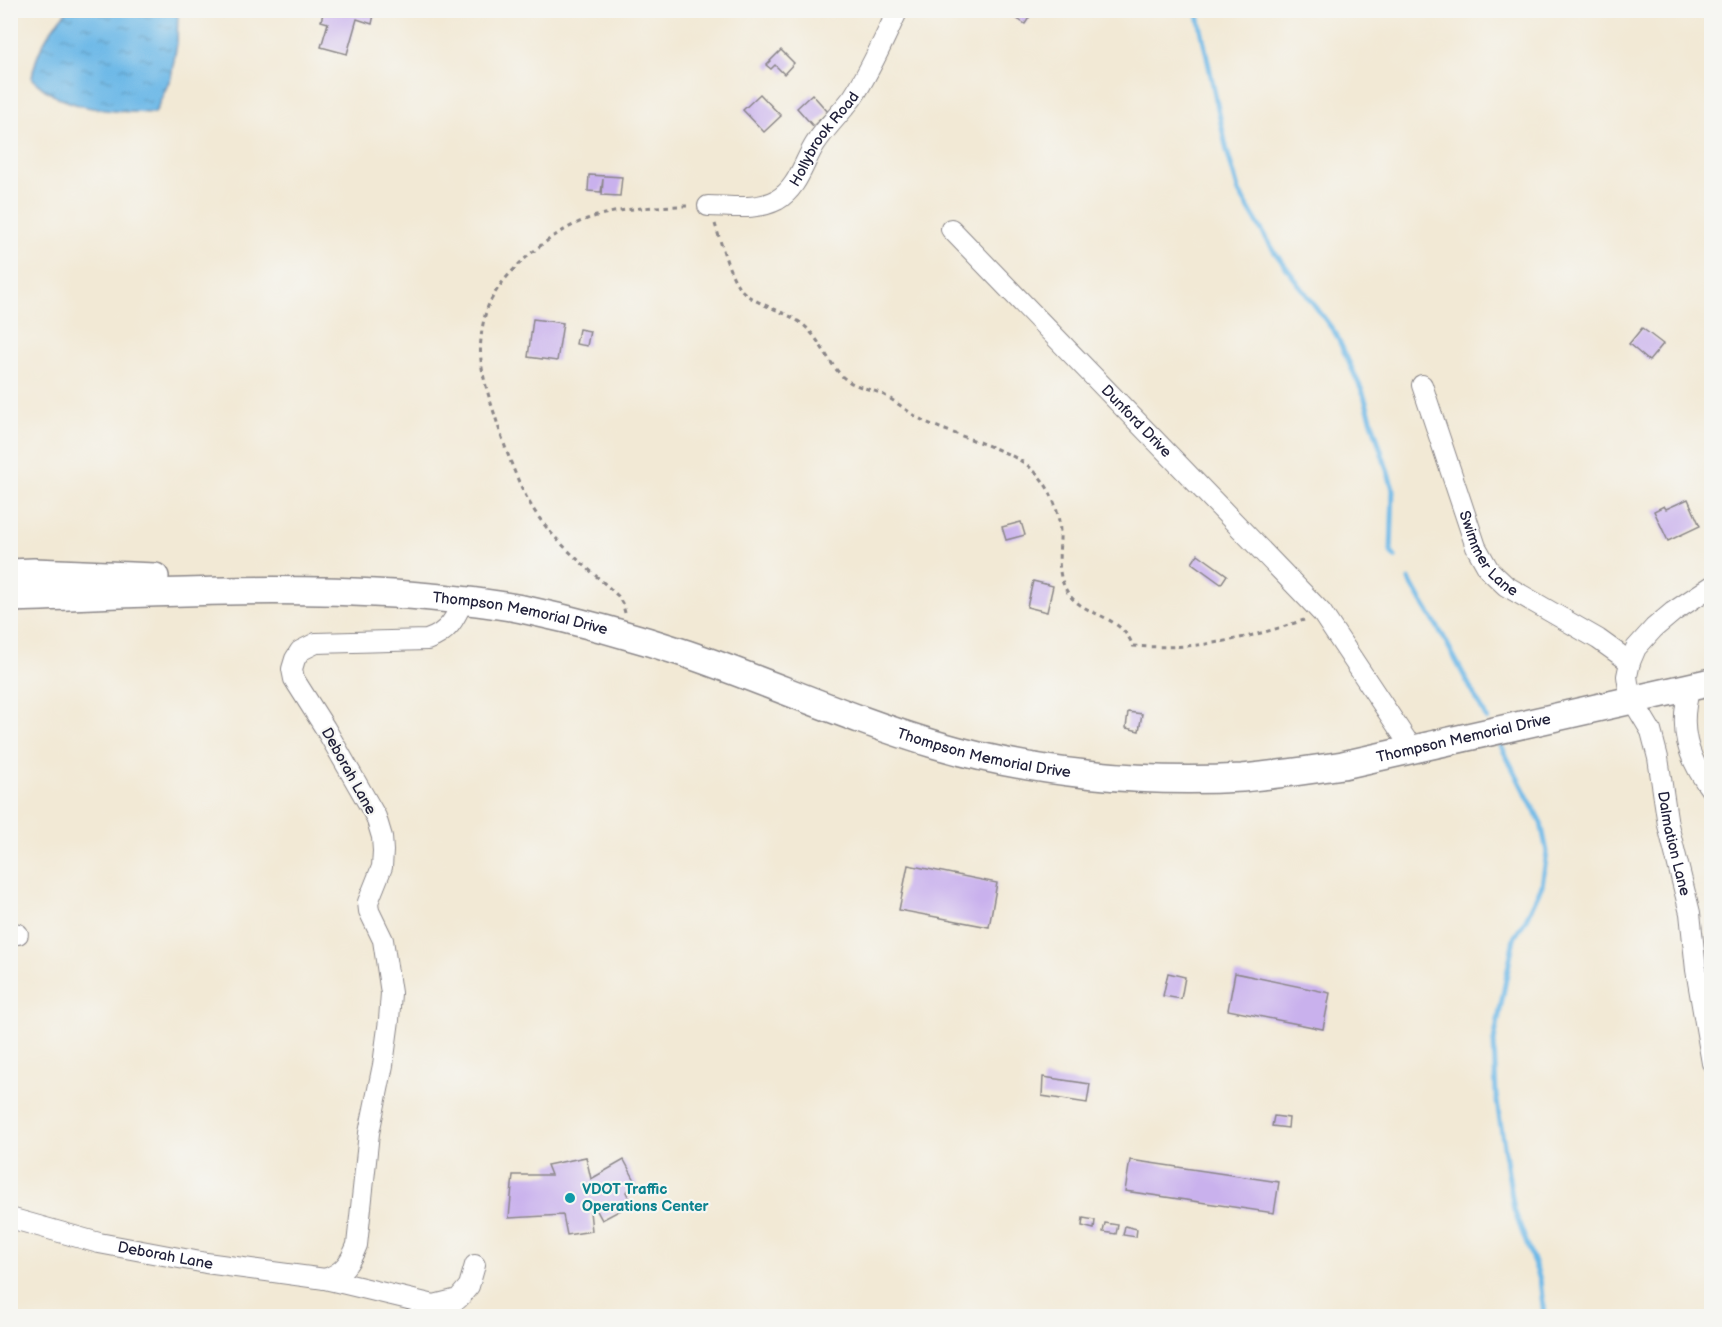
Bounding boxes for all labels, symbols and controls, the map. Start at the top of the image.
street label: Hollybrook Road [786,88,864,190]
street label: Dunford Drive [1097,381,1176,462]
street label: Swimmer Lane [1455,508,1521,601]
street label: Thompson Memorial Drive [432,588,610,640]
street label: Thompson Memorial Drive [1375,710,1553,767]
street label: Deborah Lane [317,724,380,818]
street label: Thompson Memorial Drive [894,724,1072,782]
street label: Dalmation Lane [1653,790,1694,898]
place label: VDOT Traffic Operations Center [582,1180,710,1216]
marker: VDOT Traffic Operations Center [563,1191,577,1205]
street label: Deborah Lane [116,1238,214,1274]

